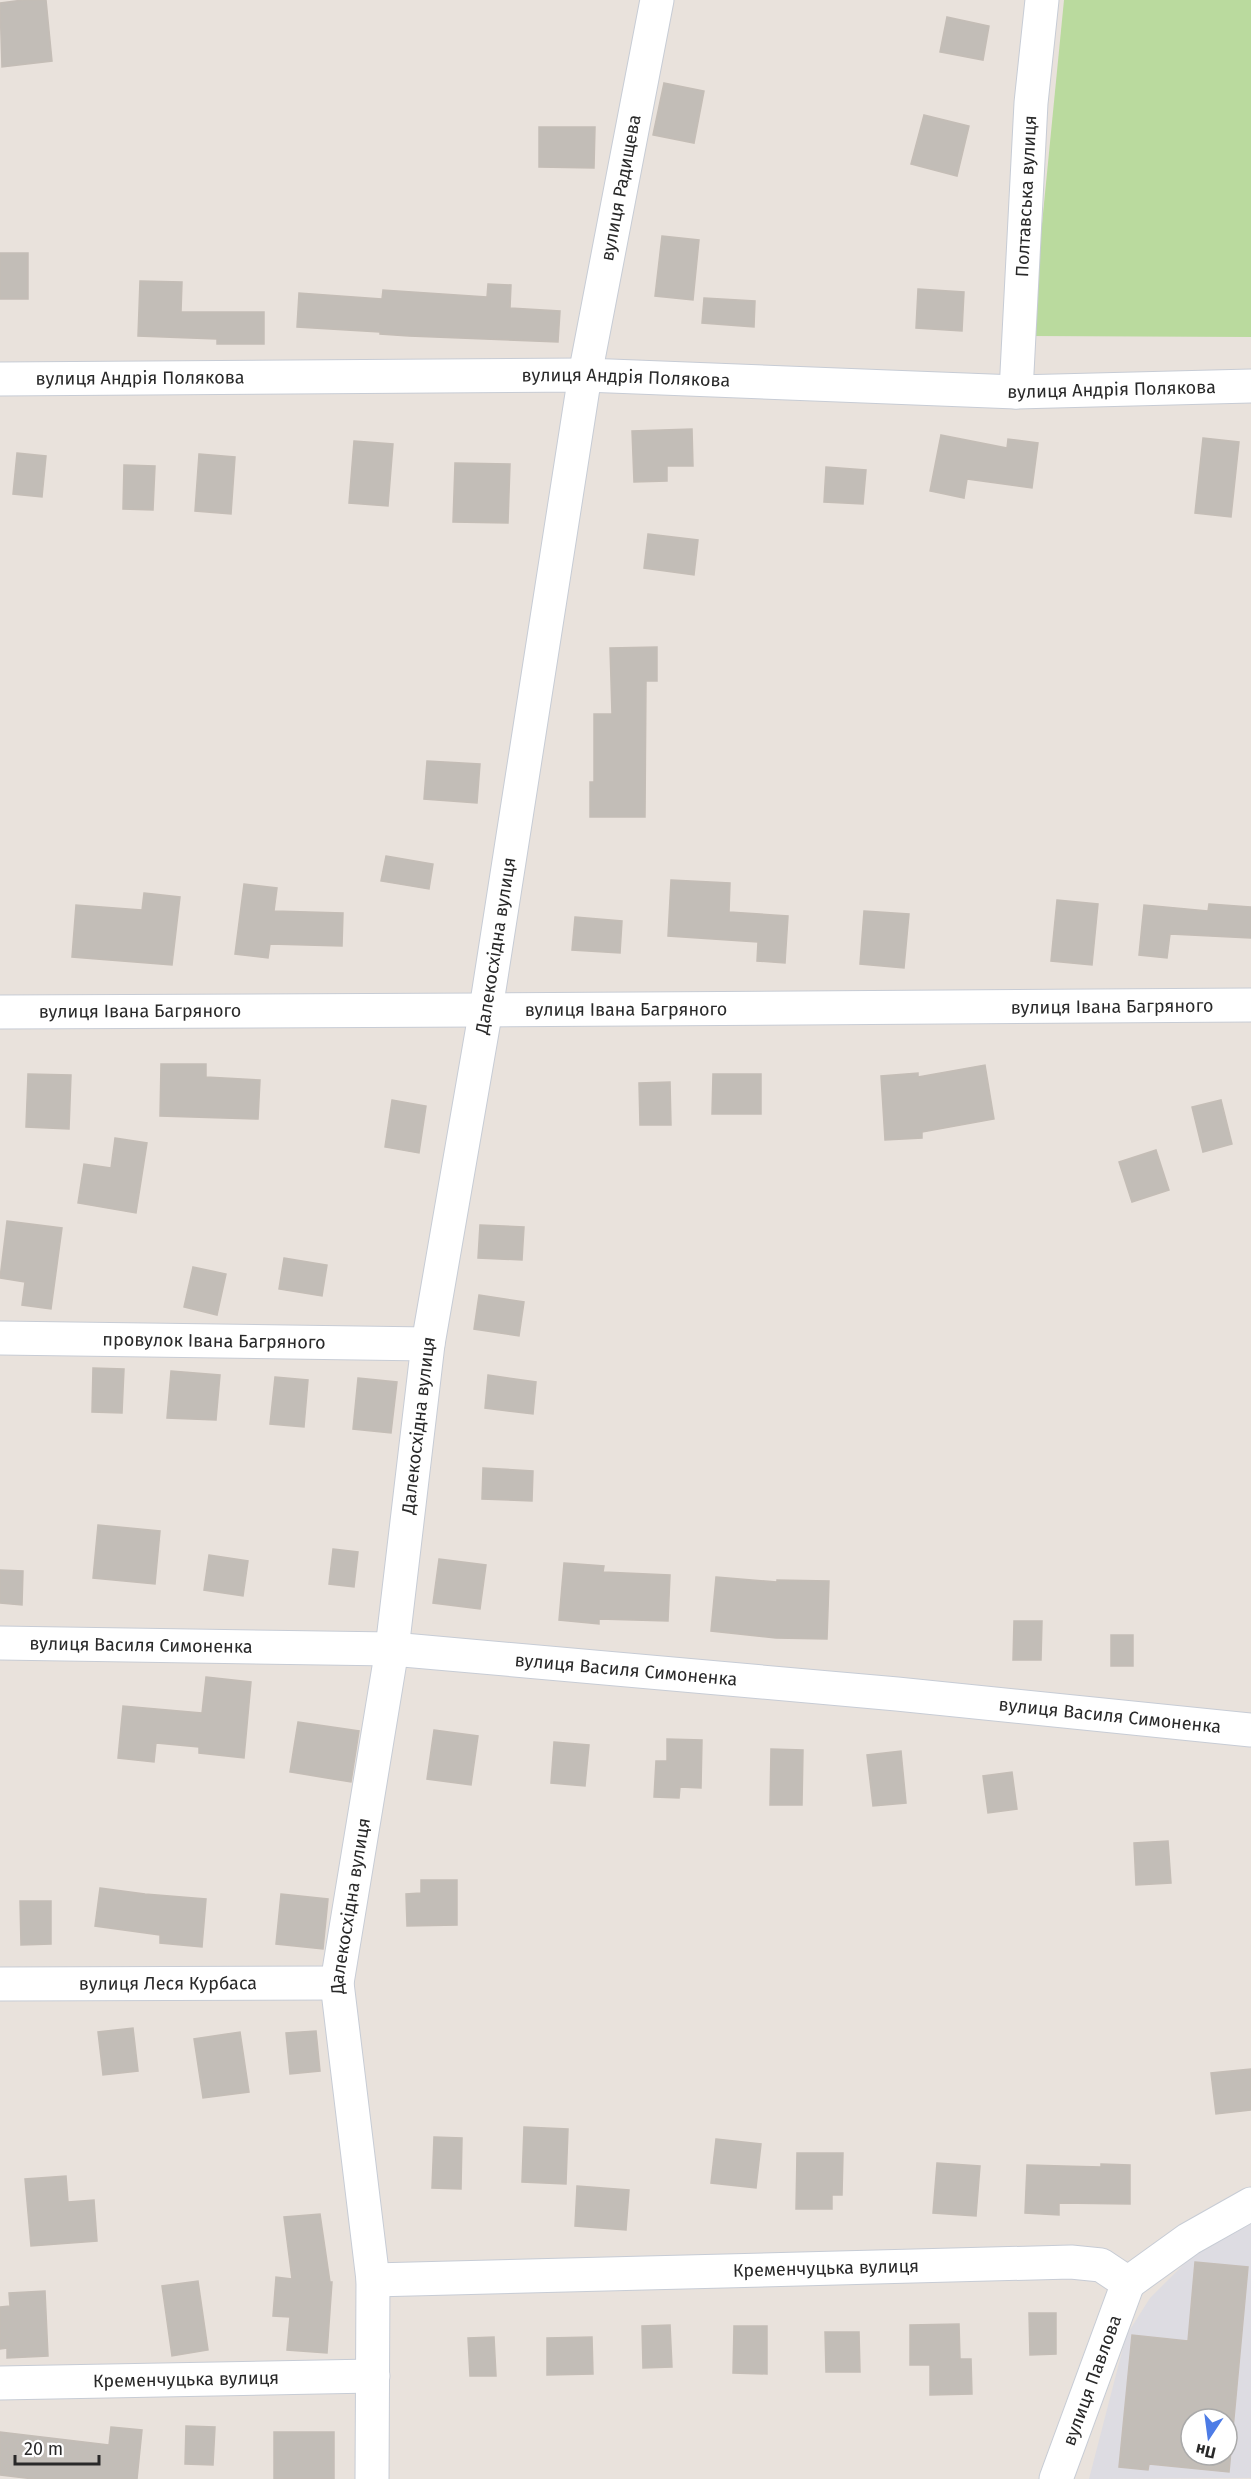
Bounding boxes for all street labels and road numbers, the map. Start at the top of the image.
street label: вулиця Радищева [596,113,646,263]
street label: Полтавська вулиця [1011,115,1041,278]
street label: вулиця Андрія Полякова [521,364,731,392]
street label: вулиця Андрія Полякова [36,366,244,390]
street label: вулиця Андрія Полякова [1007,376,1216,403]
street label: Далекосхідна вулиця [471,856,521,1037]
street label: вулиця Івана Багряного [1011,995,1214,1019]
street label: вулиця Івана Багряного [525,998,727,1021]
street label: вулиця Івана Багряного [39,1000,241,1023]
street label: провулок Івана Багряного [102,1328,326,1354]
street label: Далекосхідна вулиця [397,1335,440,1516]
street label: вулиця Василя Симоненка [29,1632,253,1658]
street label: вулиця Василя Симоненка [514,1649,738,1691]
street label: вулиця Василя Симоненка [998,1693,1222,1738]
street label: Далекосхідна вулиця [326,1816,375,1997]
street label: вулиця Леся Курбаса [79,1972,257,1995]
street label: Кременчуцька вулиця [732,2255,919,2282]
street label: вулиця Павлова [1058,2312,1126,2449]
street label: Кременчуцька вулиця [93,2367,279,2392]

